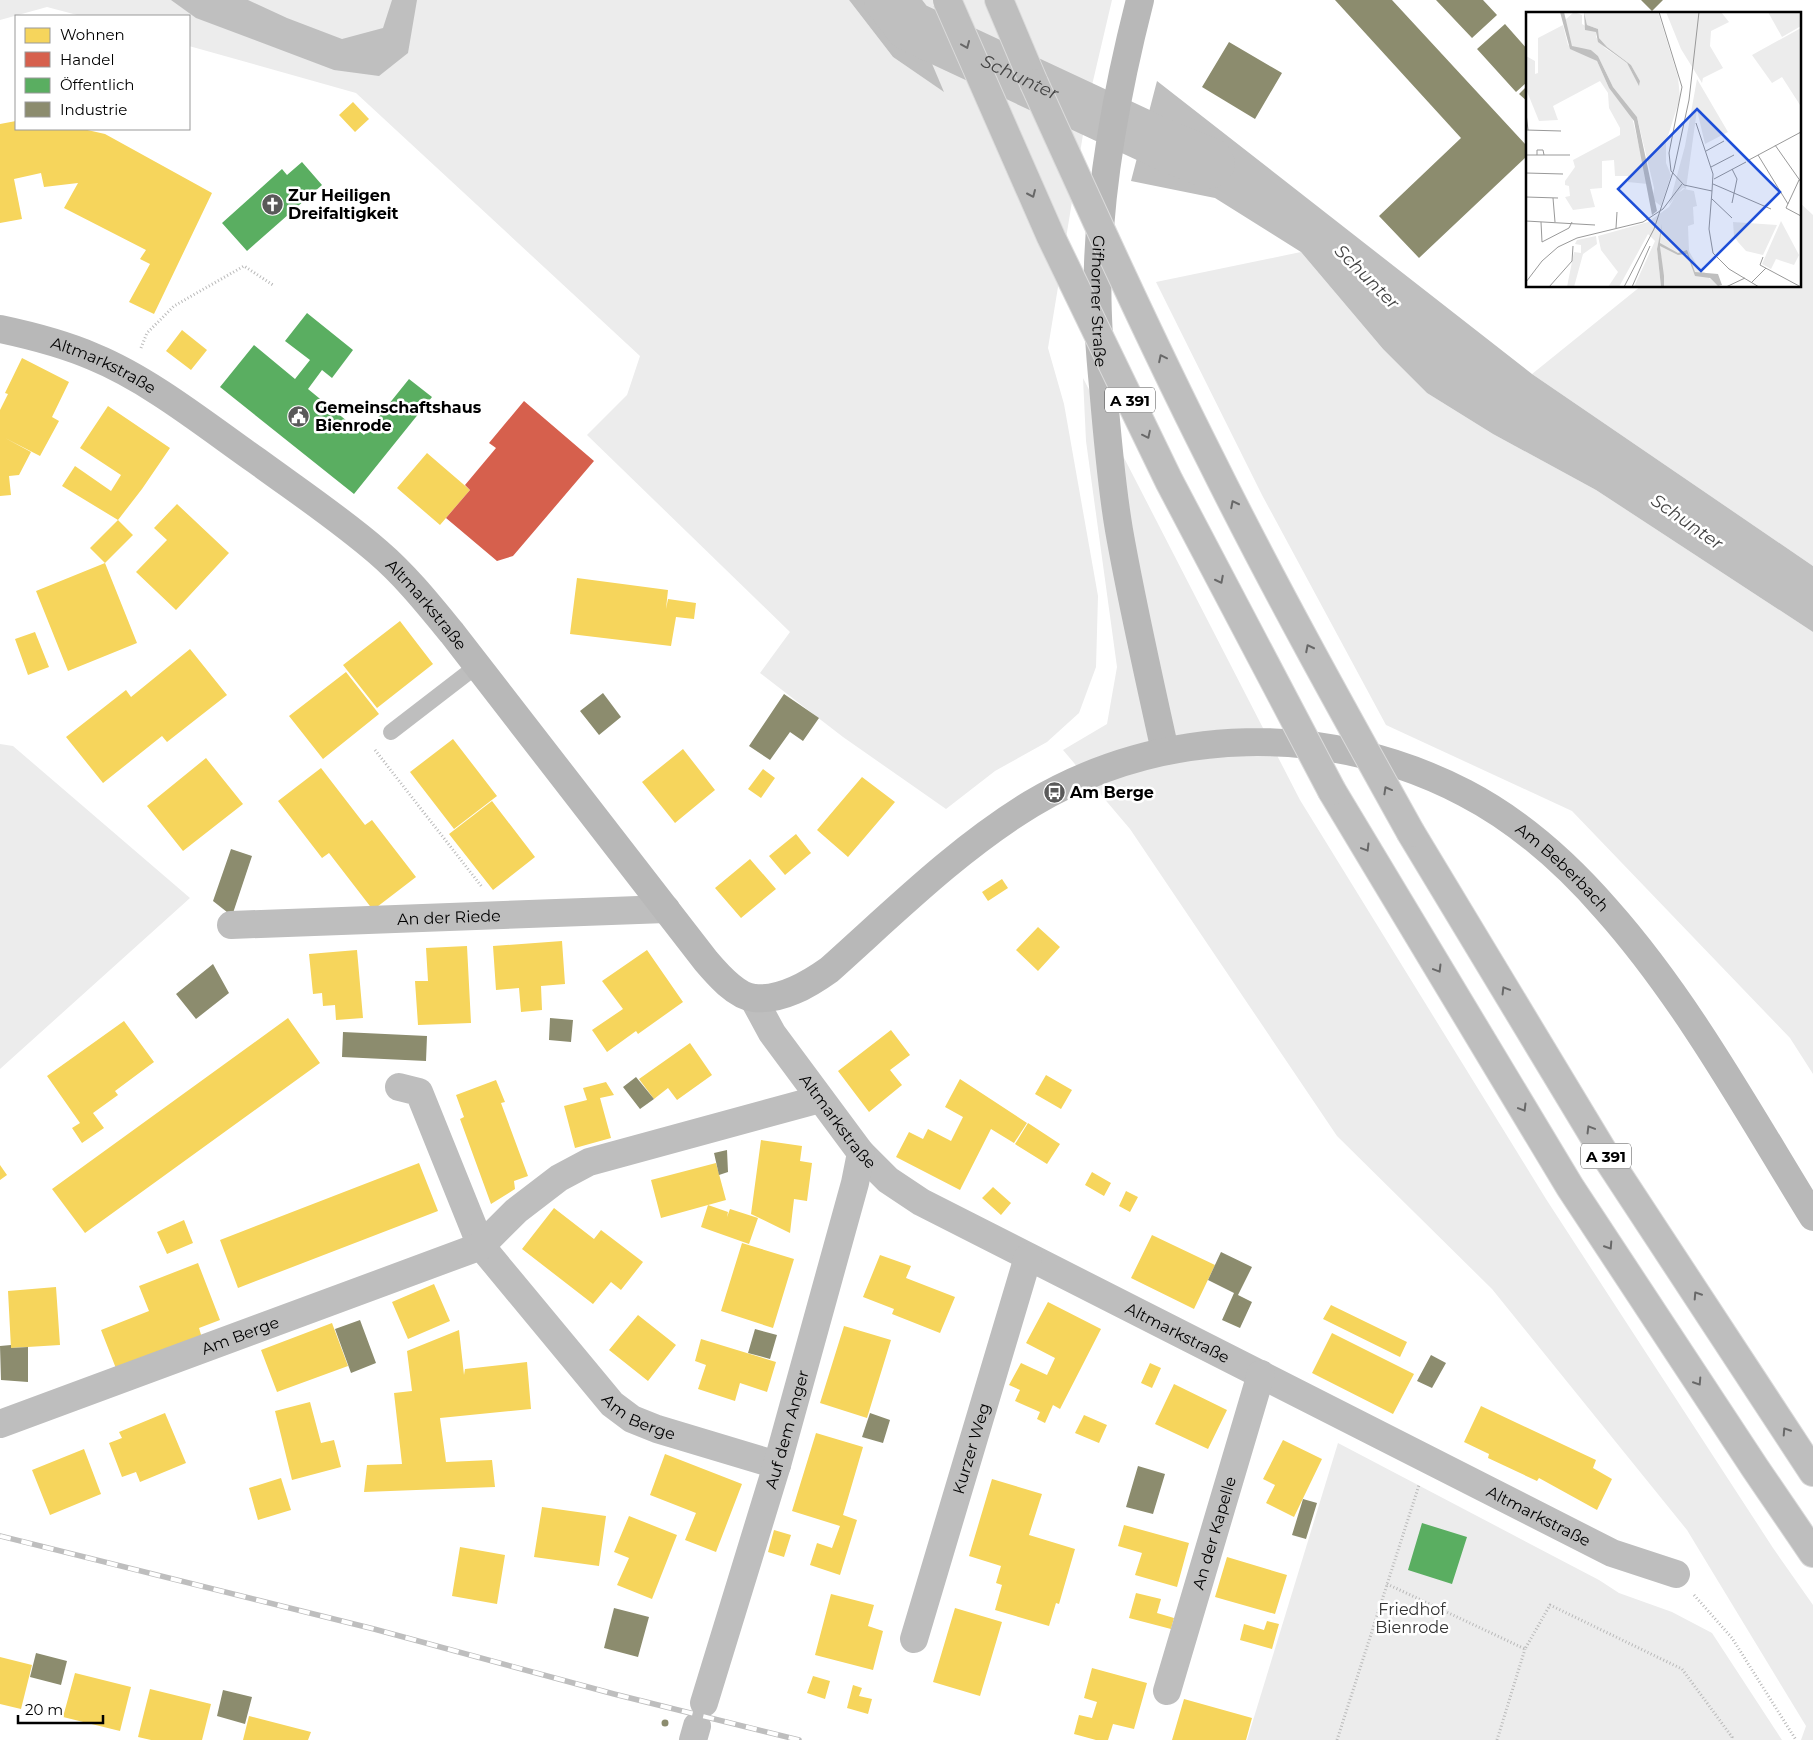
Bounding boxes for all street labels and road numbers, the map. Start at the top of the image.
street label: Gifhorner Straße [1088,234,1111,368]
street label: Altmarkstraße [49,333,160,397]
road number: A 391 [1105,388,1155,412]
street label: Altmarkstraße [382,555,471,654]
street label: Am Beberbach [1512,819,1613,915]
street label: An der Riede [397,906,501,928]
street label: Altmarkstraße [796,1070,880,1172]
road number: A 391 [1581,1144,1631,1168]
street label: Altmarkstraße [1123,1298,1233,1367]
street label: Am Berge [199,1312,281,1358]
street label: Auf dem Anger [761,1368,812,1491]
street label: Am Berge [598,1390,678,1444]
street label: Kurzer Weg [948,1400,993,1496]
street label: An der Kapelle [1188,1474,1240,1592]
street label: Altmarkstraße [1484,1482,1594,1550]

